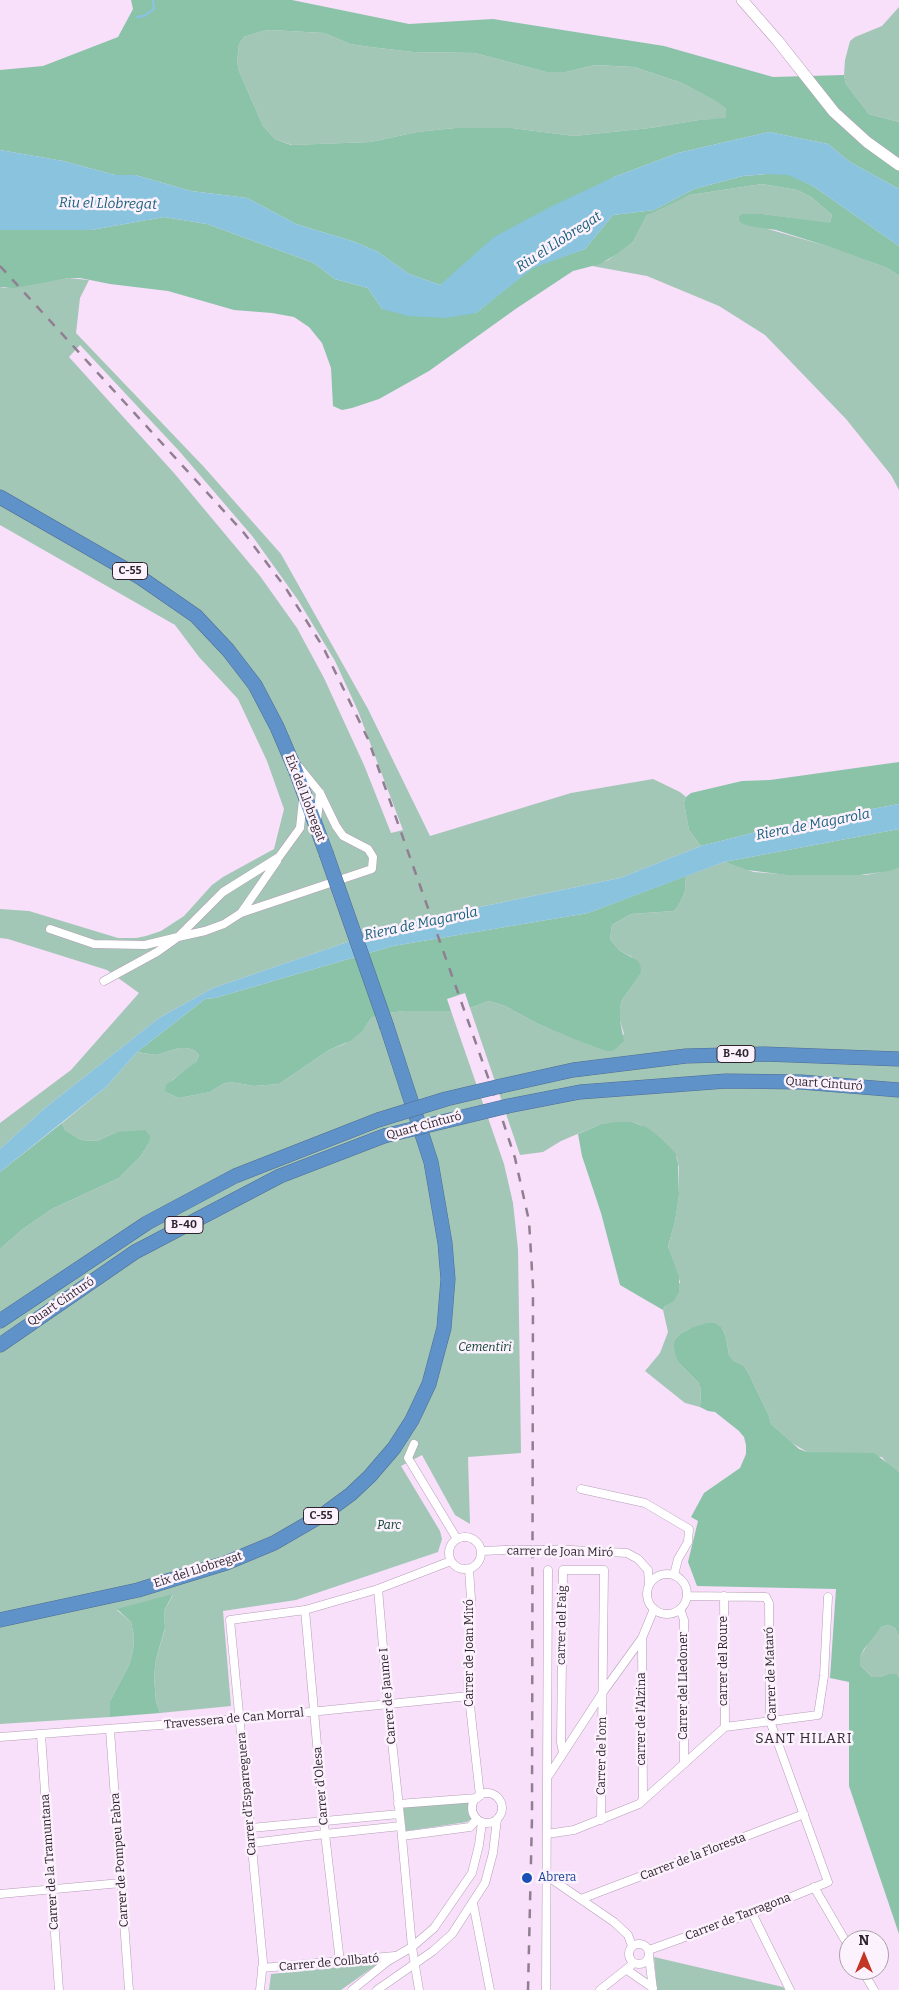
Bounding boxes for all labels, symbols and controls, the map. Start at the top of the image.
water label: Riu el Llobregat [59,195,157,213]
water label: Riu el Llobregat [513,208,605,276]
road number: C-55 [112,562,148,580]
street label: Eix del Llobregat [282,752,328,844]
water label: Riera de Magarola [755,806,871,844]
water label: Riera de Magarola [363,904,479,944]
road number: B-40 [717,1046,755,1062]
street label: Quart Cinturó [785,1074,863,1094]
street label: Quart Cinturó [385,1109,463,1143]
road number: B-40 [165,1216,203,1234]
street label: Quart Cinturó [25,1274,97,1330]
park label: Cementiri [458,1341,512,1355]
road number: C-55 [304,1508,338,1524]
park label: Parc [377,1519,401,1533]
street label: carrer de Joan Miró [507,1544,613,1560]
street label: Eix del Llobregat [152,1549,244,1591]
street label: carrer del Faig [554,1585,570,1665]
street label: Carrer de Joan Miró [463,1599,477,1707]
street label: carrer del Roure [717,1616,731,1706]
street label: Carrer de Mataró [762,1627,780,1721]
street label: Carrer del Lledoner [677,1632,691,1740]
street label: Carrer de Jaume I [377,1647,399,1745]
street label: carrer de l'Alzina [635,1672,649,1766]
street label: Travessera de Can Morral [164,1706,304,1732]
street label: Carrer de l'om [594,1717,610,1795]
district label: SANT HILARI [754,1731,854,1747]
street label: Carrer d'Esparreguera [234,1732,260,1856]
street label: Carrer d'Olesa [310,1746,332,1826]
street label: Carrer de Pompeu Fabra [108,1792,132,1928]
street label: Carrer de la Tramuntana [38,1793,62,1931]
street label: Carrer de la Floresta [638,1830,748,1884]
marker: Abrera [520,1871,534,1885]
place label: Abrera [538,1871,576,1885]
street label: Carrer de Tarragona [683,1890,793,1944]
north arrow [839,1930,889,1980]
text: N [859,1932,869,1949]
street label: Carrer de Collbató [278,1951,380,1975]

